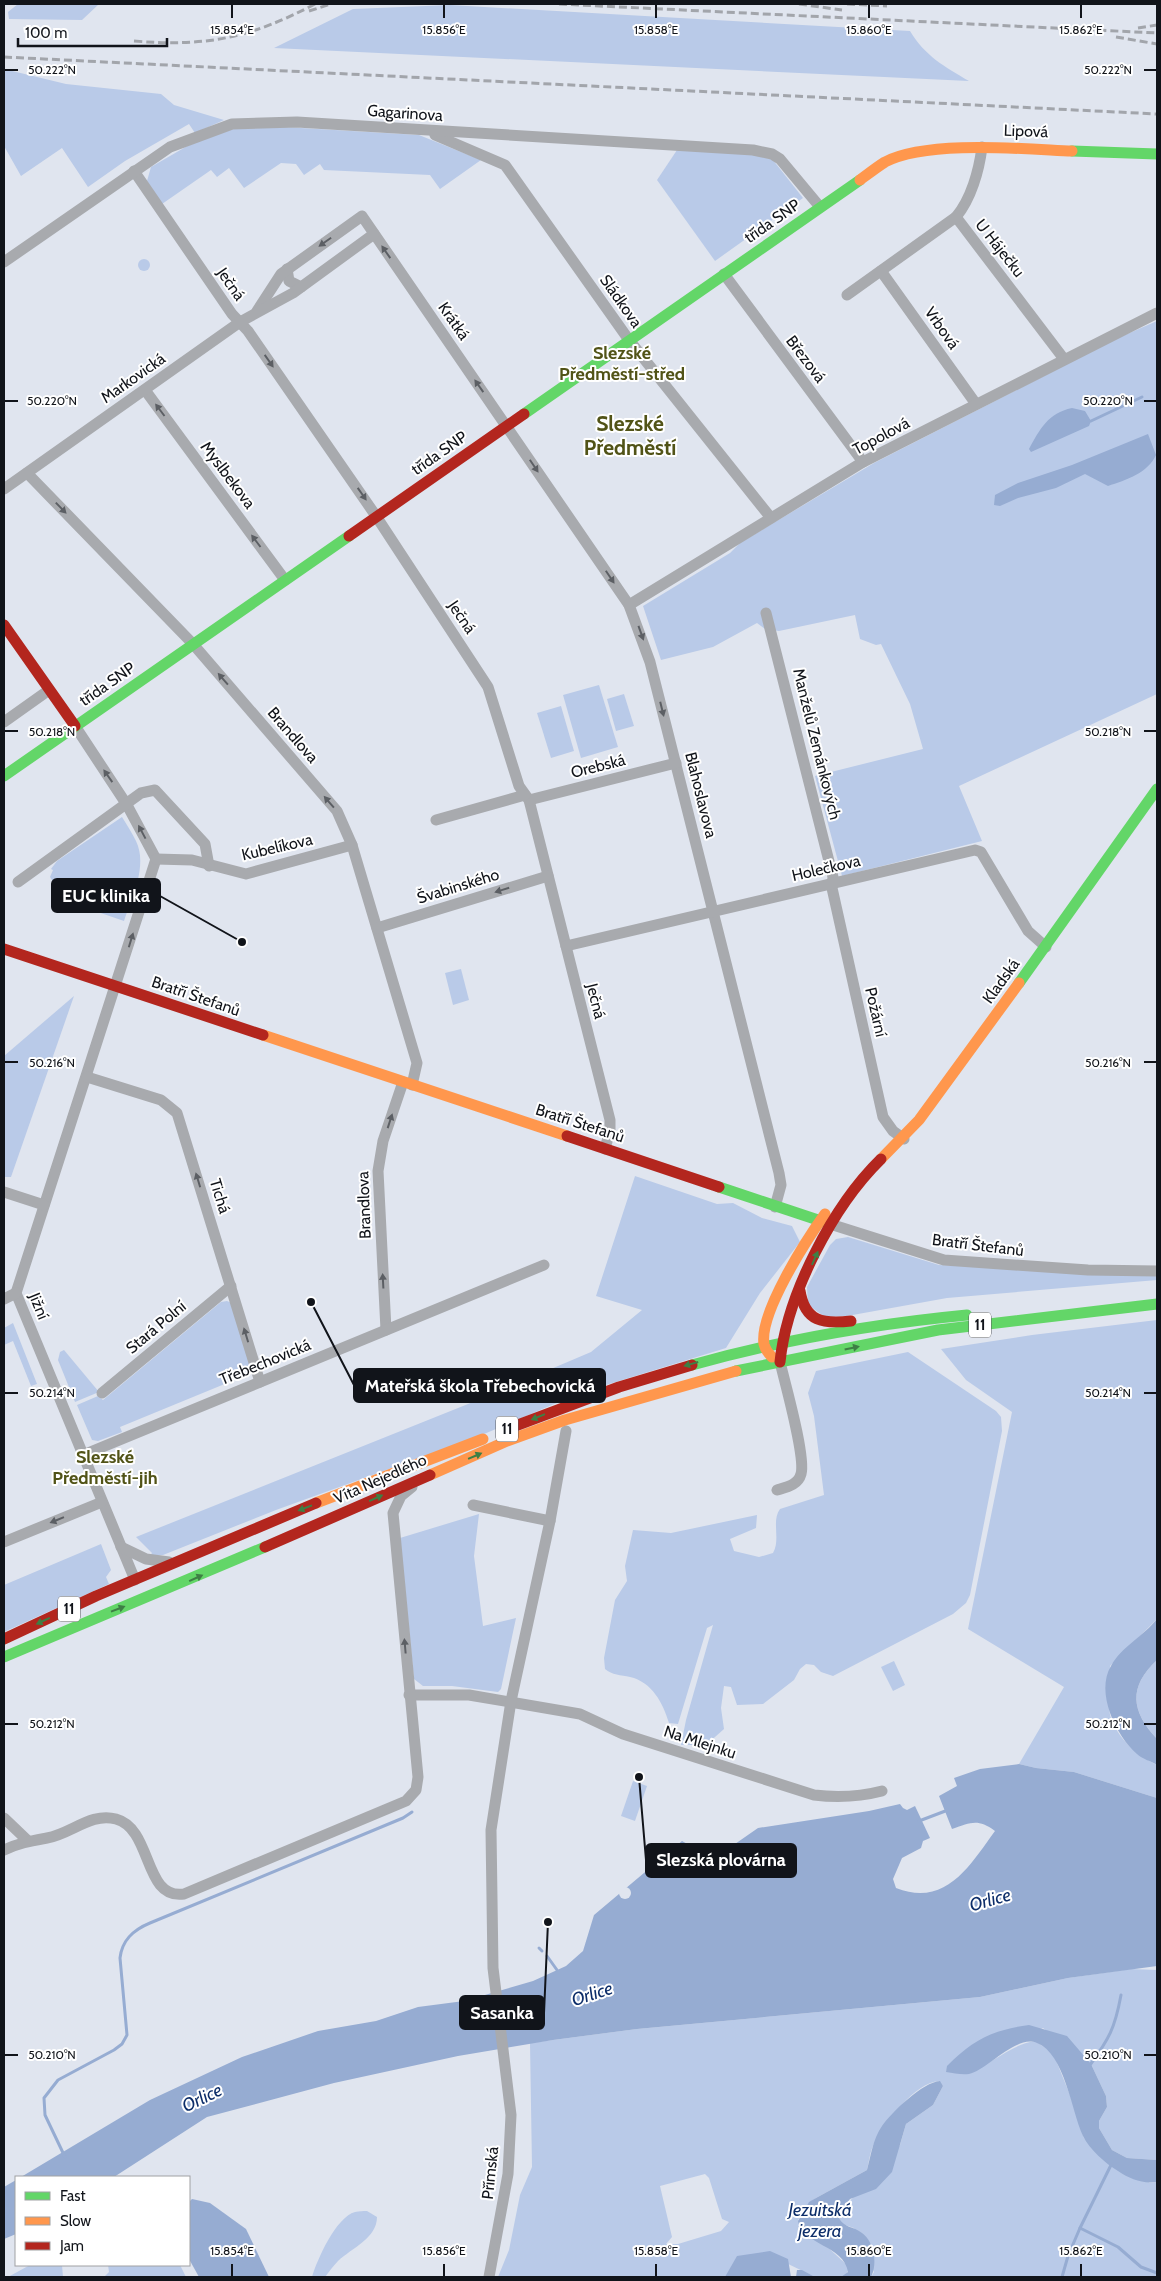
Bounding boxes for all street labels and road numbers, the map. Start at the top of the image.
street label: Gagarinova [367,101,444,125]
street label: Lipová [1003,121,1049,141]
street label: třída SNP [740,195,804,247]
street label: U Háječku [971,215,1029,281]
street label: Ječná [212,263,249,304]
street label: Sládkova [596,271,646,331]
street label: Krátká [434,298,474,344]
street label: Vrbová [921,303,964,353]
street label: Březová [782,332,830,387]
street label: Markovická [97,349,169,407]
street label: Topolová [849,413,913,459]
street label: třída SNP [407,427,471,479]
street label: Myslbekova [197,438,260,513]
street label: Ječná [444,596,480,637]
street label: třída SNP [75,658,139,710]
street label: Manželů Zemánkových [789,666,845,822]
street label: Brandlova [264,703,323,767]
street label: Orebská [569,750,628,782]
street label: Blahoslavova [681,750,721,840]
street label: Kubelíkova [240,830,315,864]
street label: Holečkova [790,851,863,885]
street label: Švabinského [415,864,502,907]
street label: Kladská [978,955,1024,1007]
street label: Bratří Štefanů [149,972,243,1020]
street label: Ječná [582,980,610,1021]
street label: Požární [861,985,891,1039]
street label: Bratří Štefanů [533,1100,627,1146]
street label: Brandlova [353,1171,375,1239]
street label: Tichá [206,1176,234,1216]
street label: Bratří Štefanů [931,1230,1025,1260]
street label: Jižní [25,1289,53,1323]
street label: Stará Polní [122,1296,190,1358]
road number: 11 [969,1312,991,1338]
street label: Třebechovická [217,1335,314,1389]
road number: 11 [496,1416,518,1442]
street label: Víta Nejedlého [331,1450,430,1508]
road number: 11 [58,1596,80,1622]
street label: Na Mlejnku [661,1721,739,1763]
street label: Přímská [478,2145,502,2200]

